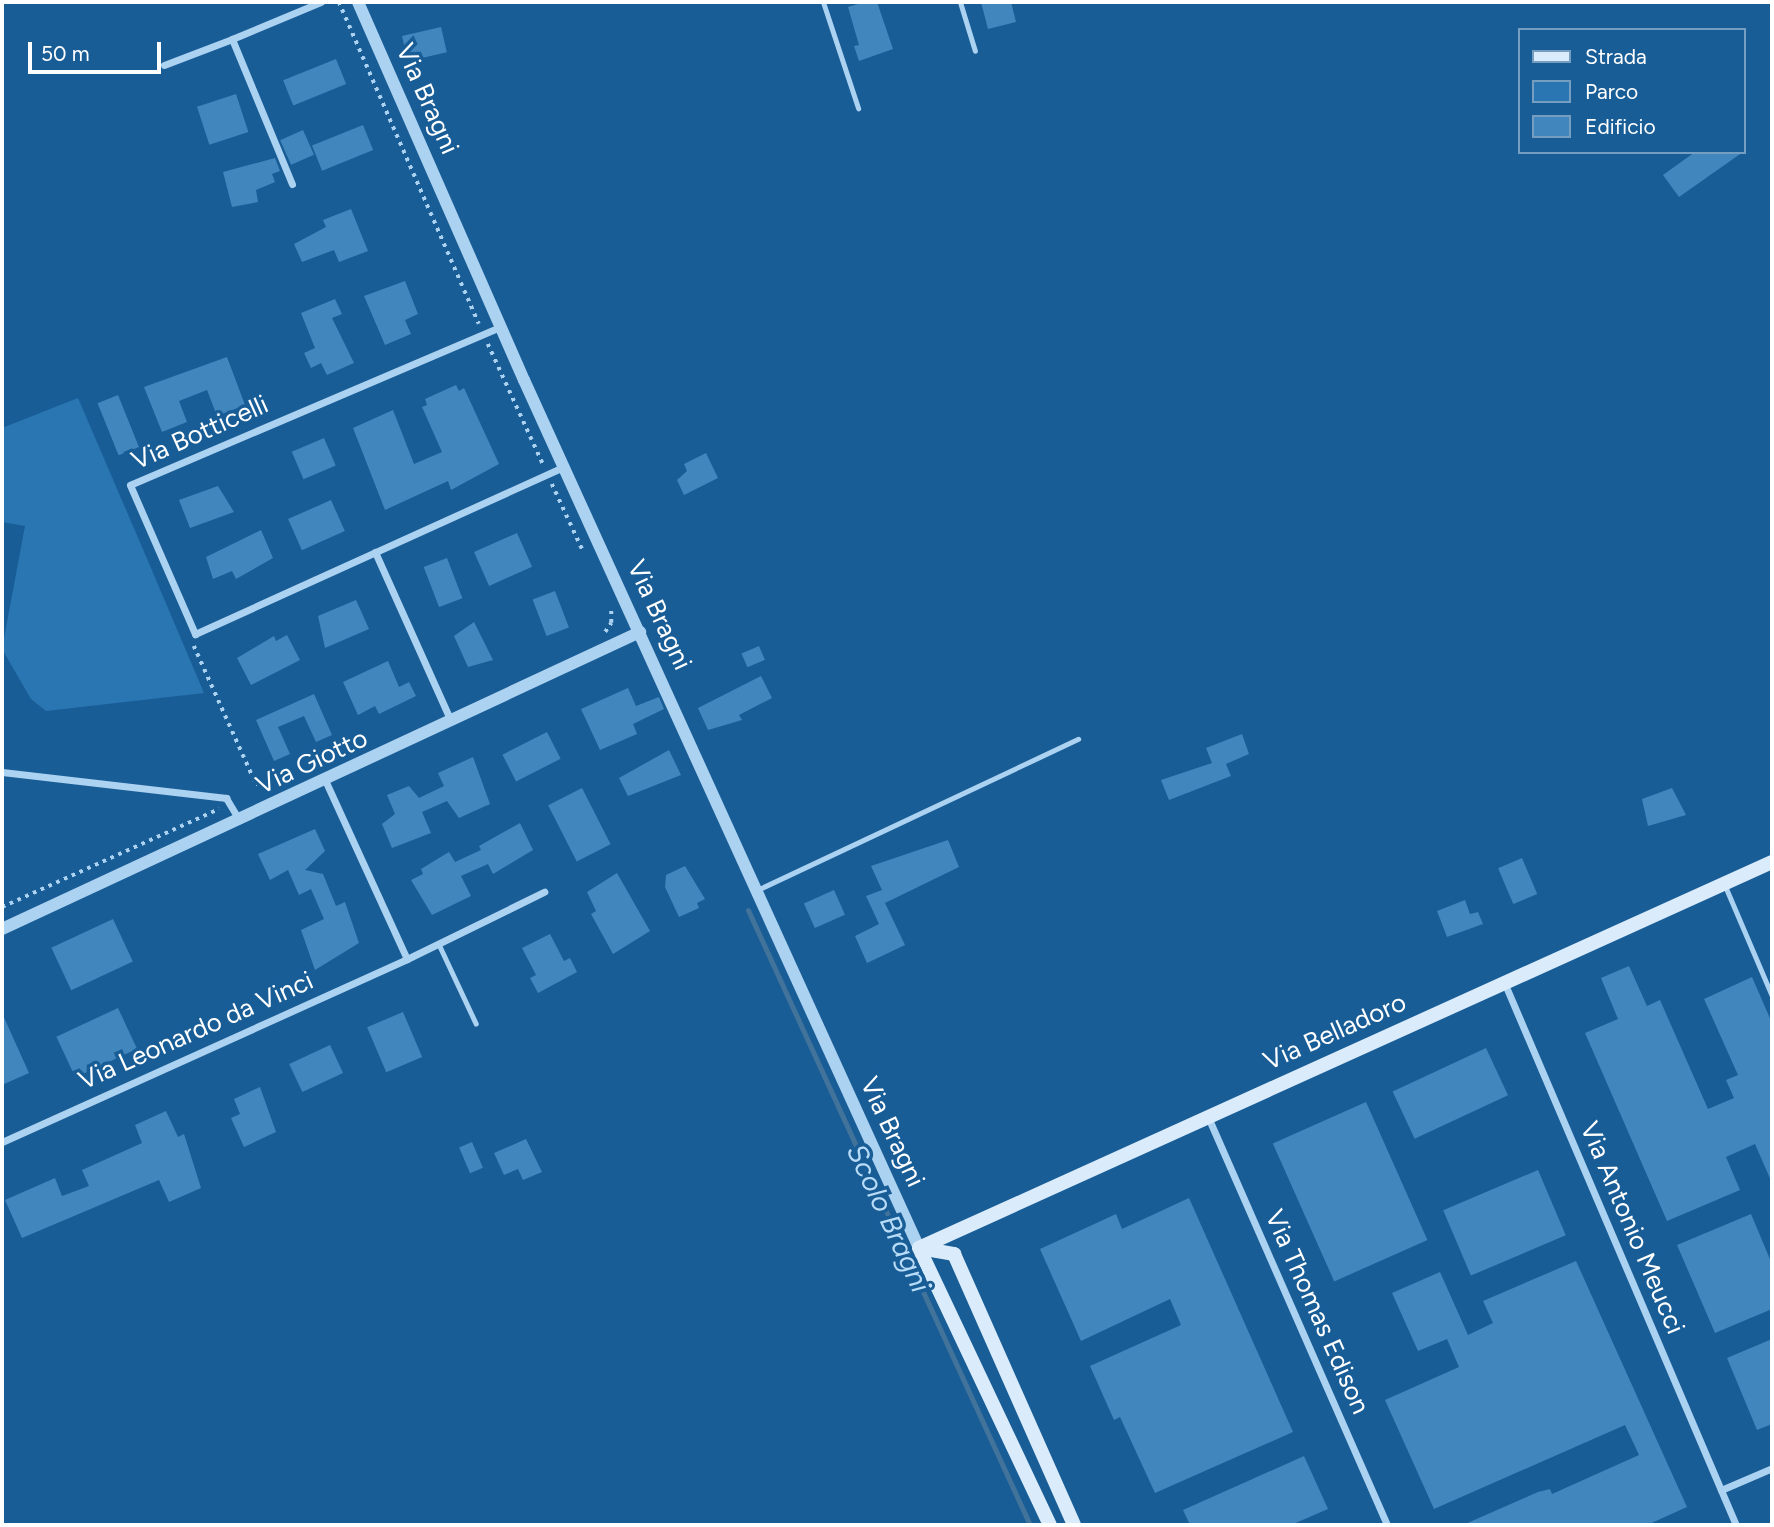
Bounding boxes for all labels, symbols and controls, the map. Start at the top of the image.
scale bar [32,28,164,72]
legend [1518,28,1746,154]
street label: Via Bragni [389,39,465,159]
text: 50 m [41,41,90,66]
text: Strada [1585,44,1647,69]
text: Parco [1585,79,1638,104]
text: Edificio [1585,114,1656,139]
street label: Via Botticelli [127,389,273,477]
street label: Via Bragni [620,555,698,675]
street label: Via Giotto [251,723,373,801]
street label: Via Leonardo da Vinci [74,965,318,1097]
street label: Via Belladoro [1259,987,1411,1077]
street label: Via Bragni [853,1072,931,1192]
street label: Via Antonio Meucci [1573,1117,1691,1339]
water label: Scolo Bragni [840,1139,938,1297]
street label: Via Thomas Edison [1258,1205,1376,1419]

